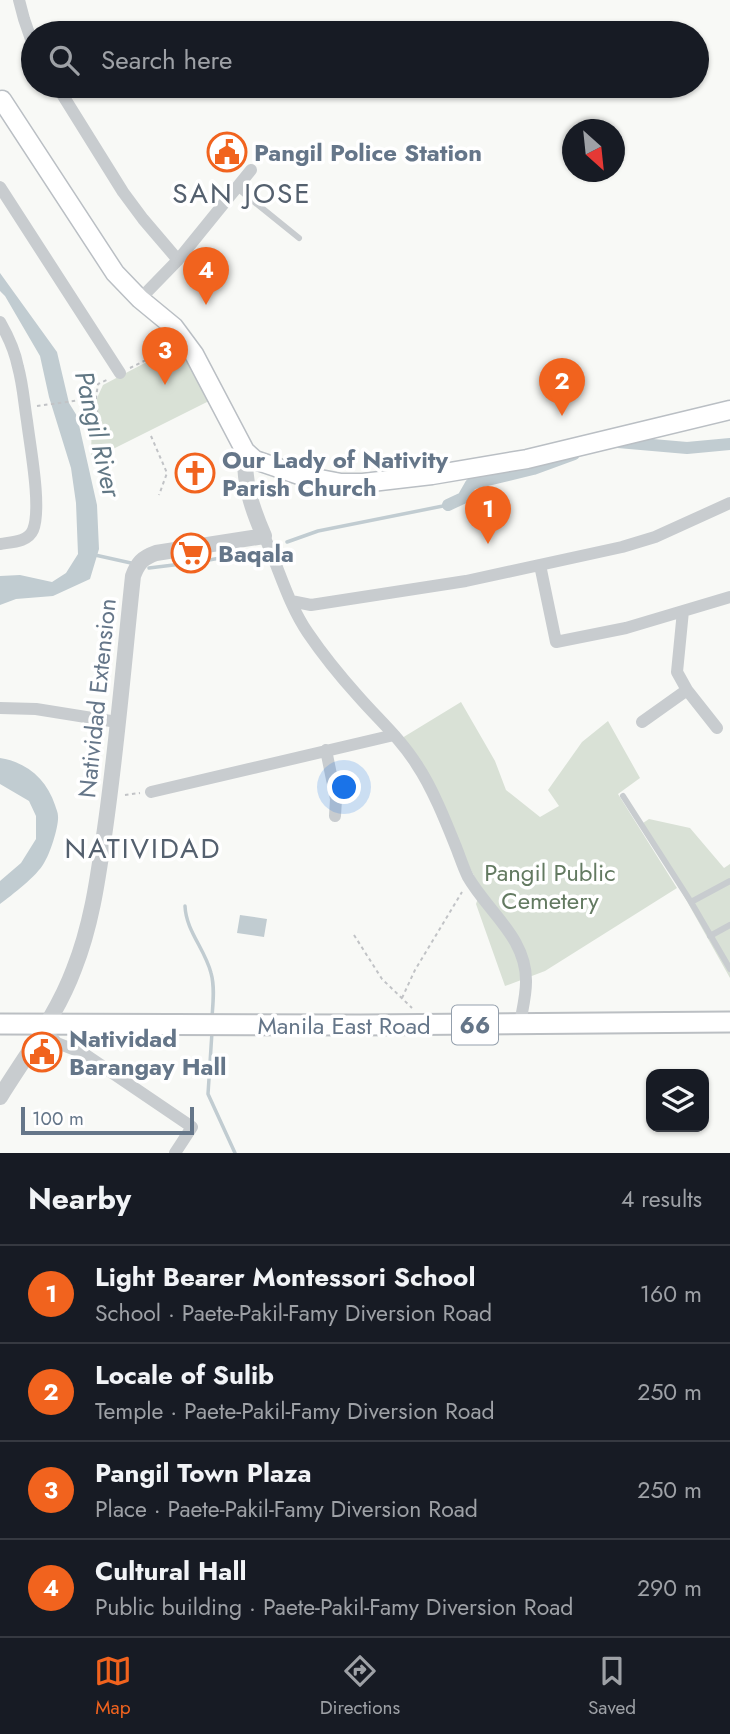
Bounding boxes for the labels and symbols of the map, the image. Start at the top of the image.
north arrow [562,119,625,182]
public building icon: Pangil Police Station [206,131,248,173]
place label: Pangil Police Station [254,135,482,170]
district label: SAN JOSE [172,173,312,214]
pin: 4 [183,247,229,305]
pin: 3 [142,327,188,385]
pin: 2 [539,358,585,416]
water label: Pangil River [65,367,131,502]
place label: Our Lady of Nativity Parish Church [222,442,448,505]
church icon: Our Lady of Nativity Parish Church [174,452,216,494]
pin: 1 [465,486,511,544]
supermarket icon: Baqala [170,532,212,574]
place label: Baqala [218,536,294,571]
street label: Natividad Extension [69,596,125,800]
your location [327,770,361,804]
district label: NATIVIDAD [64,828,222,869]
park label: Pangil Public Cemetery [484,855,616,918]
road number: 66 [452,1006,498,1044]
street label: Manila East Road [257,1008,431,1043]
place label: Natividad Barangay Hall [69,1021,226,1084]
public building icon: Natividad Barangay Hall [21,1031,63,1073]
scale bar [21,1104,194,1136]

